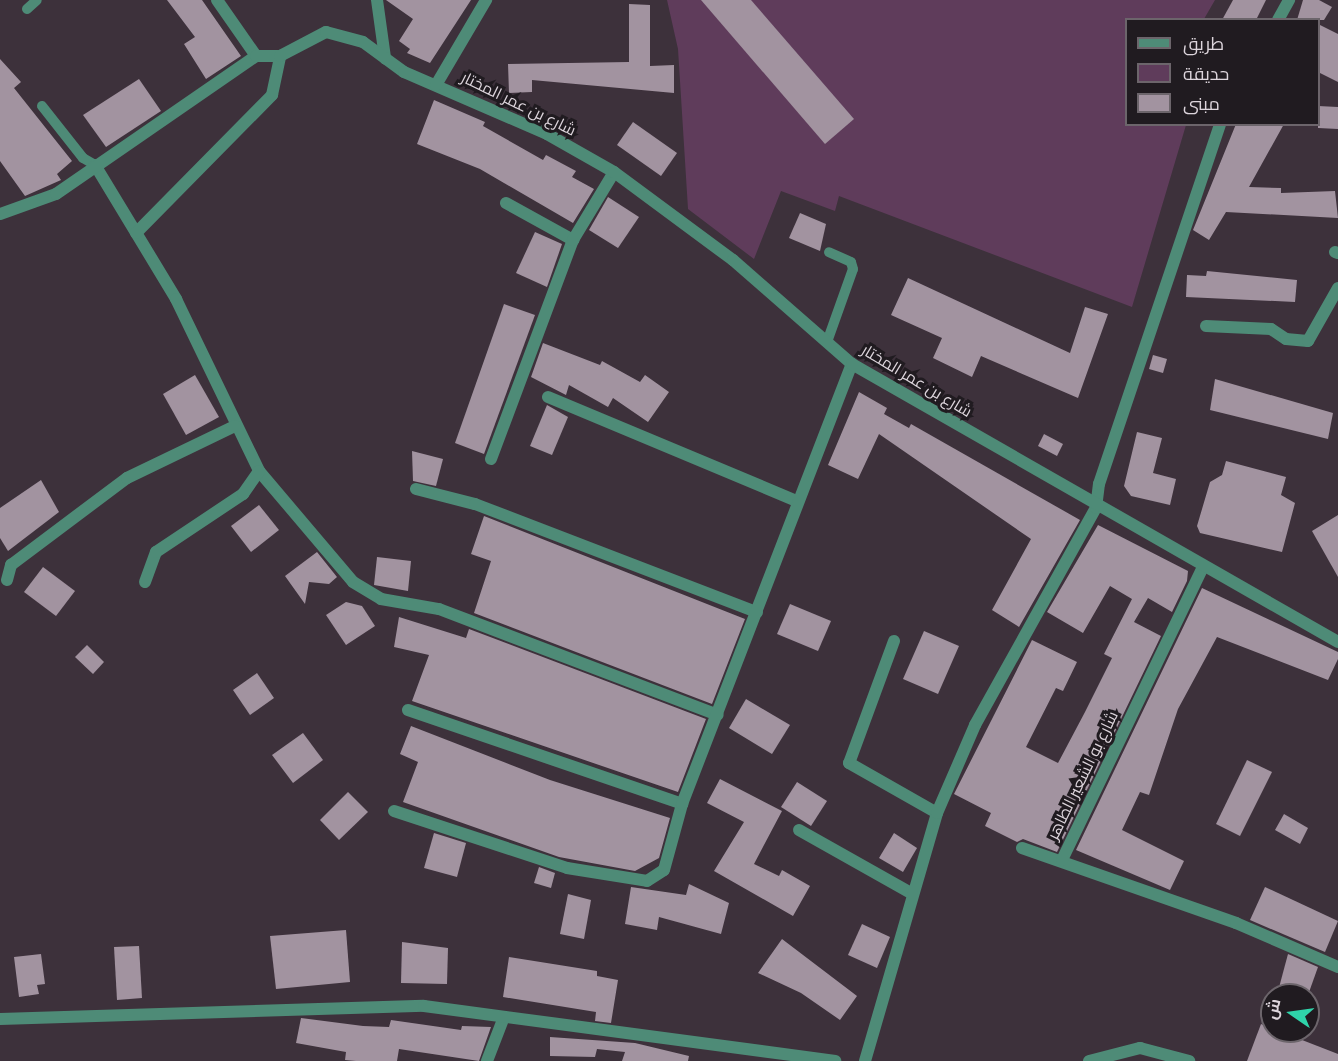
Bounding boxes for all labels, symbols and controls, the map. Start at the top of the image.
legend [1125,18,1320,126]
text: طريق [1183,34,1224,57]
text: حديقة [1183,64,1229,87]
street label: شارع بن عمر المختار [457,69,579,141]
text: مبنى [1183,94,1220,117]
street label: شارع بن عمر المختار [857,341,975,423]
street label: شارع بو الشعير الطاهر [1044,708,1124,844]
north arrow [1260,983,1320,1043]
text: ش [1262,997,1286,1022]

